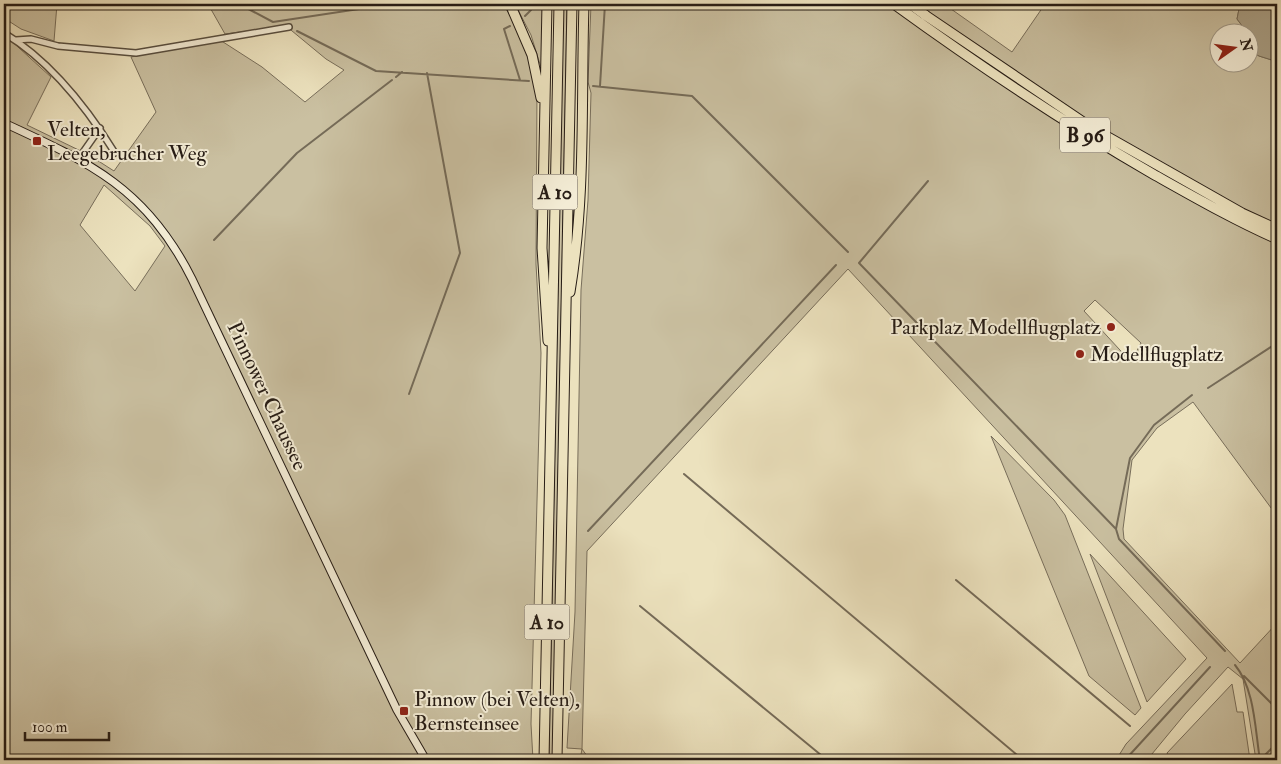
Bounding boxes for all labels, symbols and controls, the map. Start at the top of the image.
north arrow [1208,22,1258,72]
text: N [1236,36,1256,54]
place label: Velten, Leegebrucher Weg [47,116,208,167]
road number: B 96 [1060,118,1110,152]
marker: Velten, Leegebrucher Weg [31,135,43,147]
road number: A 10 [532,174,578,210]
place label: Parkplaz Modellflugplatz [890,314,1101,341]
street label: Pinnower Chaussee [221,317,313,475]
marker: Parkplaz Modellflugplatz [1105,321,1117,333]
place label: Modellflugplatz [1090,341,1224,368]
marker: Modellflugplatz [1074,348,1086,360]
road number: A 10 [524,604,570,640]
place label: Pinnow (bei Velten), Bernsteinsee [414,686,580,737]
marker: Pinnow (bei Velten), Bernsteinsee [398,705,410,717]
scale bar [25,709,109,741]
text: 100 m [32,718,68,737]

